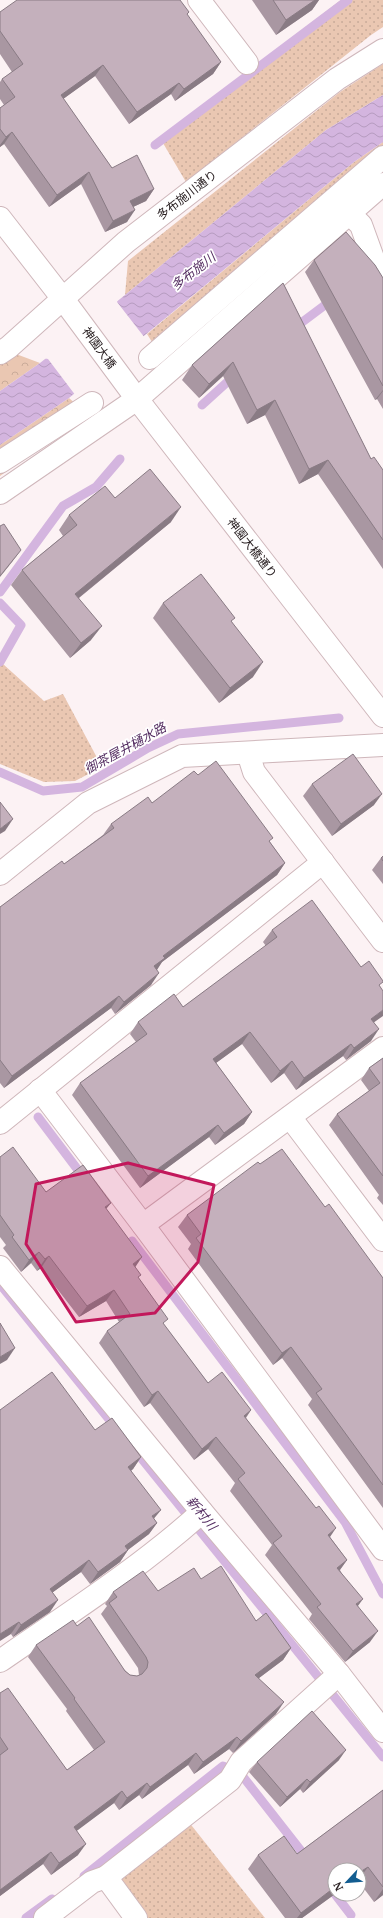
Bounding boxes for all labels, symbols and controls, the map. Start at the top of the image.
street label: 多布施川通り [154,167,220,223]
water label: 多布施川 [167,247,221,294]
street label: 神園大橋 [79,324,120,372]
street label: 神園大橋通り [224,515,280,581]
water label: 御茶屋井樋水路 [81,718,170,778]
water label: 新村川 [183,1492,223,1535]
north arrow [327,1862,367,1902]
text: N [330,1879,346,1893]

